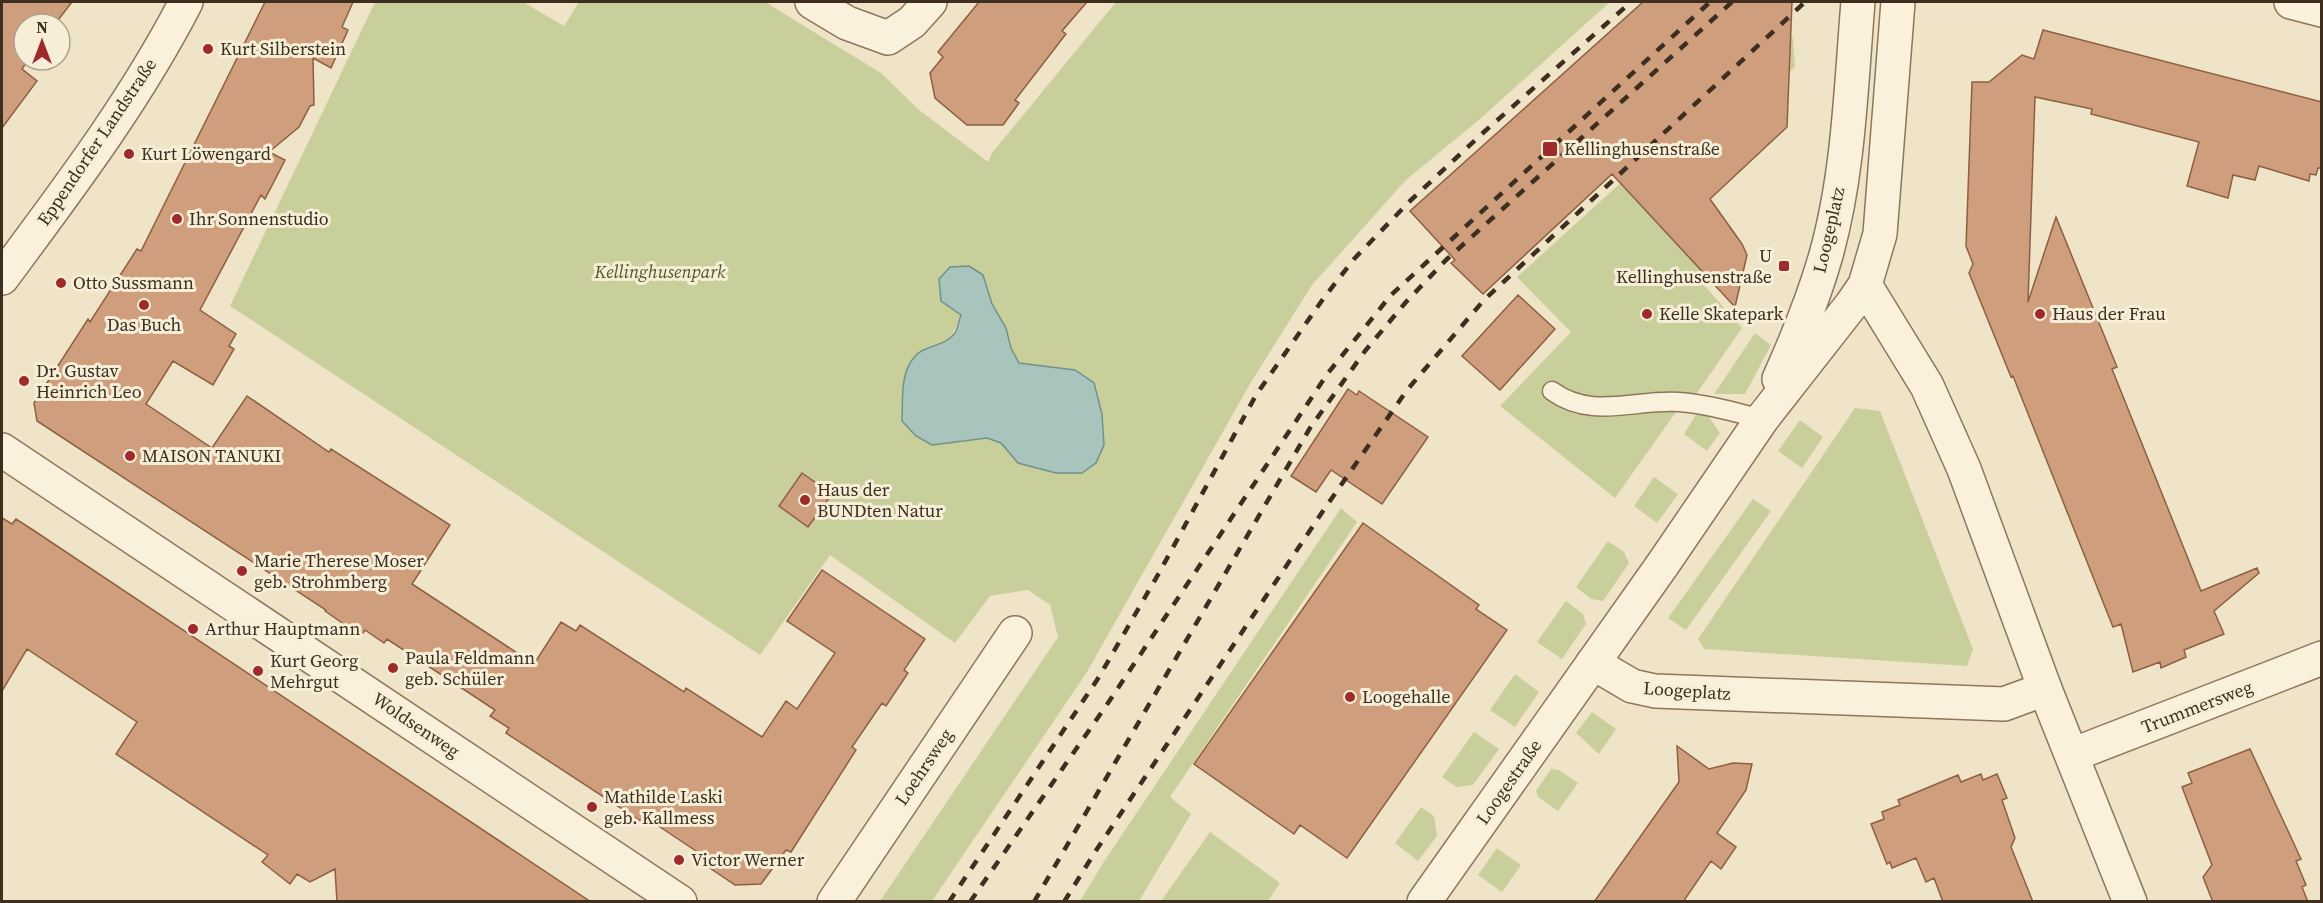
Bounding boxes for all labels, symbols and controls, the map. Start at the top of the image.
north arrow [12,12,72,72]
text: N [36,16,48,38]
place label: Kurt Silberstein [220,36,346,61]
marker: Kurt Silberstein [201,42,215,56]
street label: Eppendorfer Landstraße [31,53,162,230]
place label: Kellinghusenstraße [1564,136,1720,161]
marker: Kellinghusenstraße [1541,140,1559,158]
place label: Kurt Löwengard [141,141,271,166]
marker: Kurt Löwengard [122,147,136,161]
street label: Loogeplatz [1807,185,1851,275]
place label: Ihr Sonnenstudio [189,206,329,231]
marker: Ihr Sonnenstudio [170,212,184,226]
place label: U Kellinghusenstraße [1616,243,1772,289]
park label: Kellinghusenpark [594,259,726,284]
marker: U Kellinghusenstraße [1777,259,1791,273]
place label: Otto Sussmann [73,270,194,295]
marker: Otto Sussmann [54,276,68,290]
marker: Das Buch [137,298,151,312]
place label: Kelle Skatepark [1659,301,1784,326]
place label: Haus der Frau [2052,301,2166,326]
marker: Kelle Skatepark [1640,307,1654,321]
marker: Haus der Frau [2033,307,2047,321]
place label: Das Buch [107,312,181,337]
place label: Dr. Gustav Heinrich Leo [36,358,142,404]
marker: Dr. Gustav Heinrich Leo [17,374,31,388]
place label: MAISON TANUKI [142,443,281,468]
marker: MAISON TANUKI [123,449,137,463]
place label: Haus der BUNDten Natur [817,477,943,523]
marker: Haus der BUNDten Natur [798,493,812,507]
place label: Marie Therese Moser geb. Strohmberg [254,548,424,594]
marker: Marie Therese Moser geb. Strohmberg [235,564,249,578]
place label: Arthur Hauptmann [205,616,360,641]
marker: Arthur Hauptmann [186,622,200,636]
place label: Paula Feldmann geb. Schüler [405,645,535,691]
place label: Kurt Georg Mehrgut [270,648,358,694]
marker: Paula Feldmann geb. Schüler [386,661,400,675]
marker: Kurt Georg Mehrgut [251,664,265,678]
street label: Trummersweg [2138,674,2256,739]
street label: Loogeplatz [1643,675,1731,706]
place label: Loogehalle [1362,684,1451,709]
street label: Woldsenweg [368,686,465,763]
marker: Loogehalle [1343,690,1357,704]
street label: Loehrsweg [889,723,958,810]
street label: Loogestraße [1470,734,1547,829]
place label: Mathilde Laski geb. Kallmess [604,784,723,830]
marker: Mathilde Laski geb. Kallmess [585,800,599,814]
place label: Victor Werner [691,847,805,872]
marker: Victor Werner [672,853,686,867]

